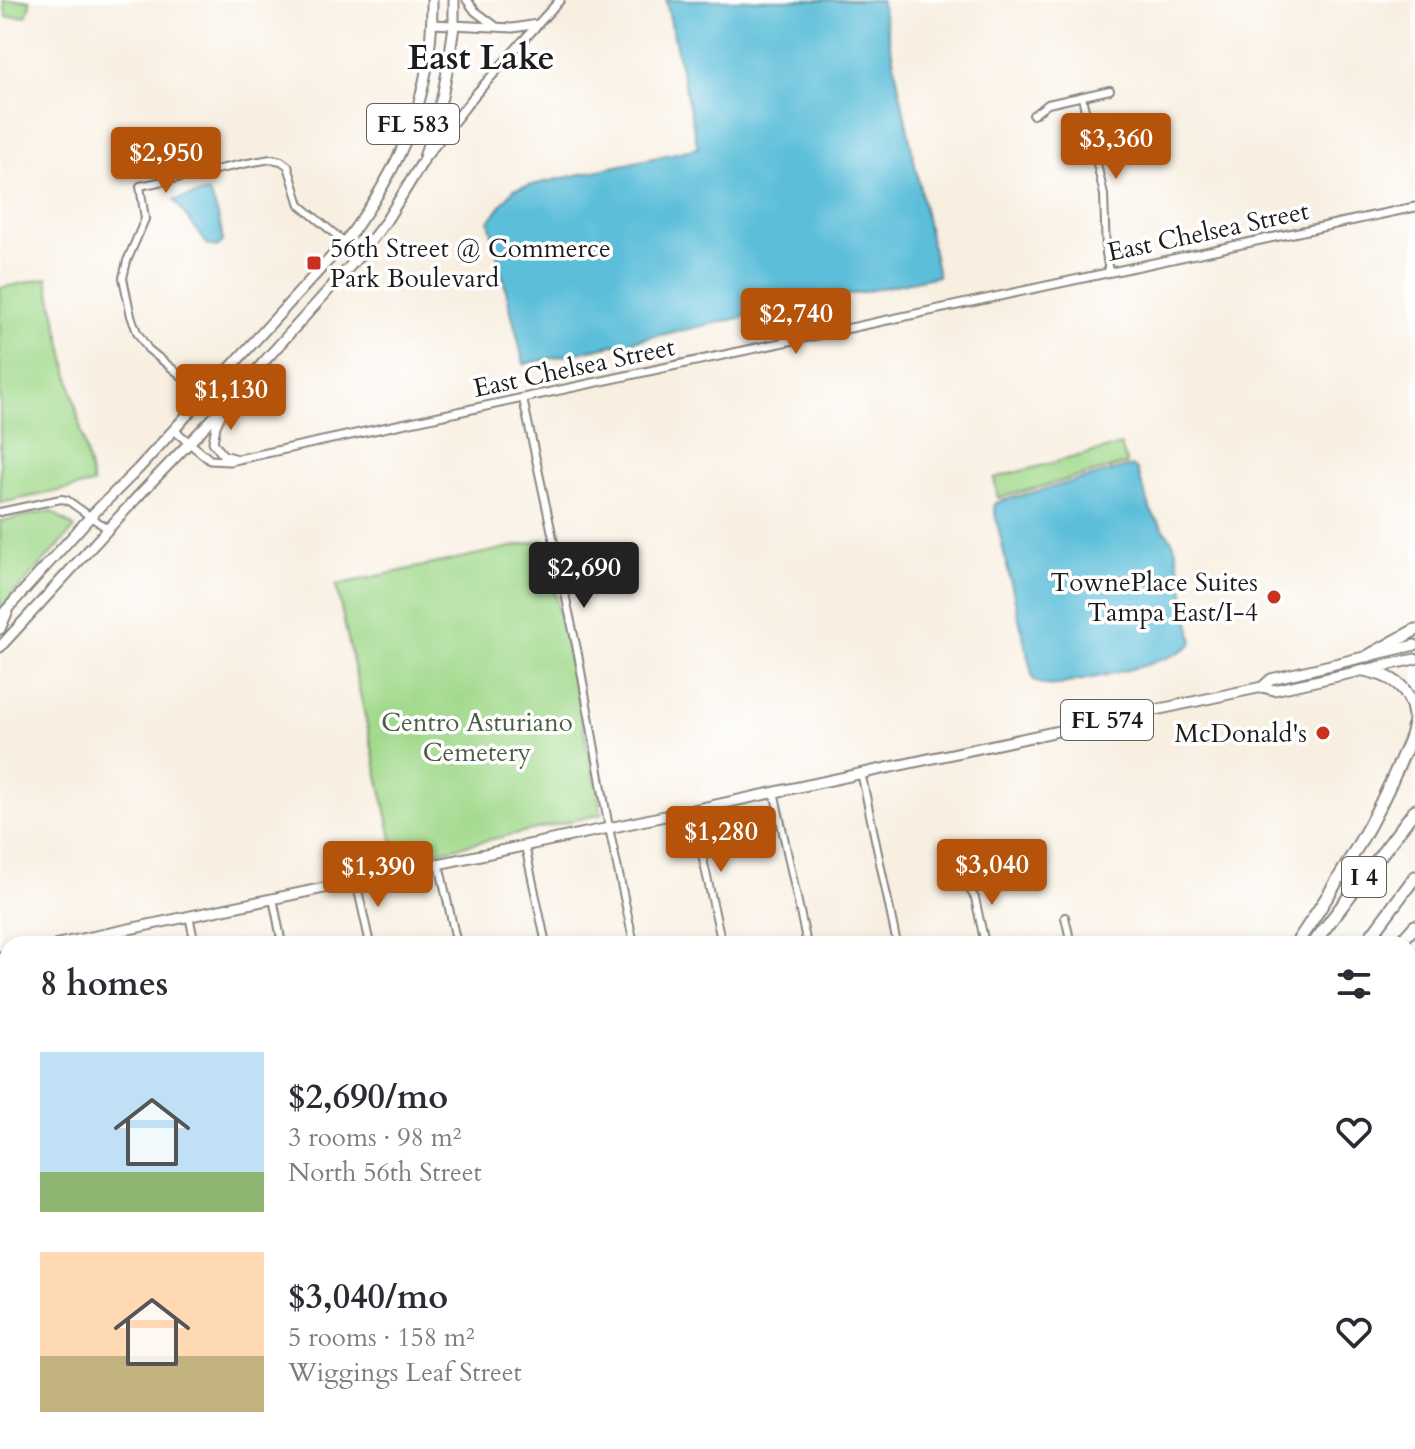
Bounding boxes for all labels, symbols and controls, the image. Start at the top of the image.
district label: East Lake [407,35,555,81]
road number: FL 583 [367,104,459,144]
pin: $3,360 [1051,113,1181,181]
text: $3,360 [1079,121,1153,156]
pin: $2,950 [101,127,231,195]
text: $2,950 [129,135,203,170]
street label: East Chelsea Street [1104,193,1312,270]
place label: 56th Street @ Commerce Park Boulevard [330,231,611,296]
marker: 56th Street @ Commerce Park Boulevard [305,254,323,272]
pin: $2,740 [731,288,861,356]
text: $2,740 [759,296,833,331]
street label: East Chelsea Street [470,329,678,406]
pin: $1,130 [166,364,296,432]
text: $1,130 [194,372,268,407]
pin: $2,690 [519,542,649,610]
text: $2,690 [547,550,621,585]
place label: TownePlace Suites Tampa East/I-4 [1050,565,1258,630]
marker: TownePlace Suites Tampa East/I-4 [1265,588,1283,606]
road number: FL 574 [1061,700,1153,740]
park label: Centro Asturiano Cemetery [381,705,573,770]
place label: McDonald's [1174,716,1307,751]
marker: McDonald's [1314,724,1332,742]
pin: $1,280 [656,806,786,874]
text: $1,280 [684,814,758,849]
pin: $3,040 [927,839,1057,907]
pin: $1,390 [313,841,443,909]
text: $3,040 [955,847,1029,882]
text: $1,390 [341,849,415,884]
road number: I 4 [1342,857,1386,897]
text: 8 homes [40,961,168,1007]
icon: filters [1332,962,1376,1006]
text: $2,690/mo [288,1074,448,1120]
icon: home [104,1084,200,1180]
icon: heart [1332,1110,1376,1154]
text: 3 rooms · 98 m² [288,1120,461,1155]
text: North 56th Street [288,1155,482,1190]
text: $3,040/mo [288,1274,448,1320]
icon: home [104,1284,200,1380]
icon: heart [1332,1310,1376,1354]
text: 5 rooms · 158 m² [288,1320,475,1355]
text: Wiggings Leaf Street [288,1355,522,1390]

